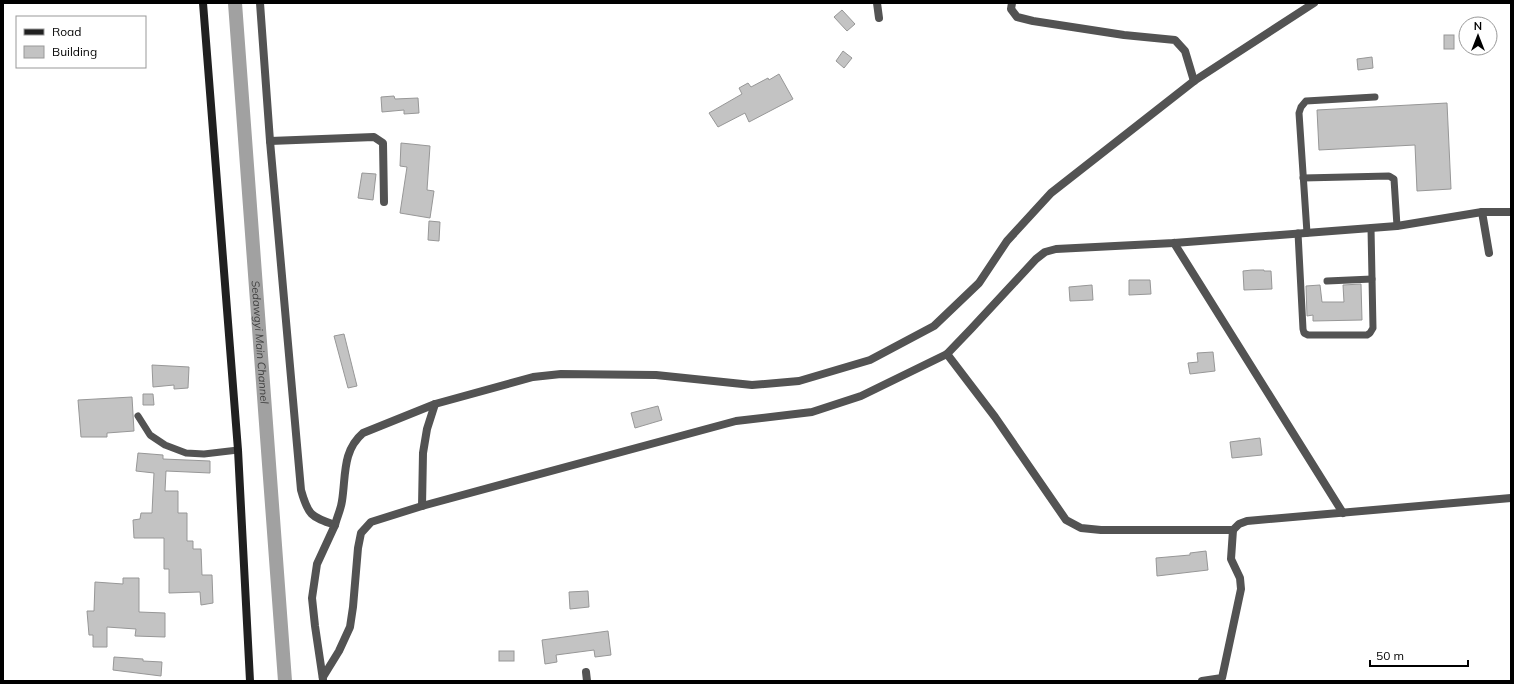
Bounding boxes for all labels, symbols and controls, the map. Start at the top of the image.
legend [16,16,146,68]
north arrow [1458,16,1498,56]
text: N [1474,19,1482,33]
text: Road [52,24,81,39]
text: Building [52,44,97,59]
water label: Sedawgyi Main Channel [248,280,272,405]
scale bar [1370,642,1468,668]
text: 50 m [1376,648,1404,663]

